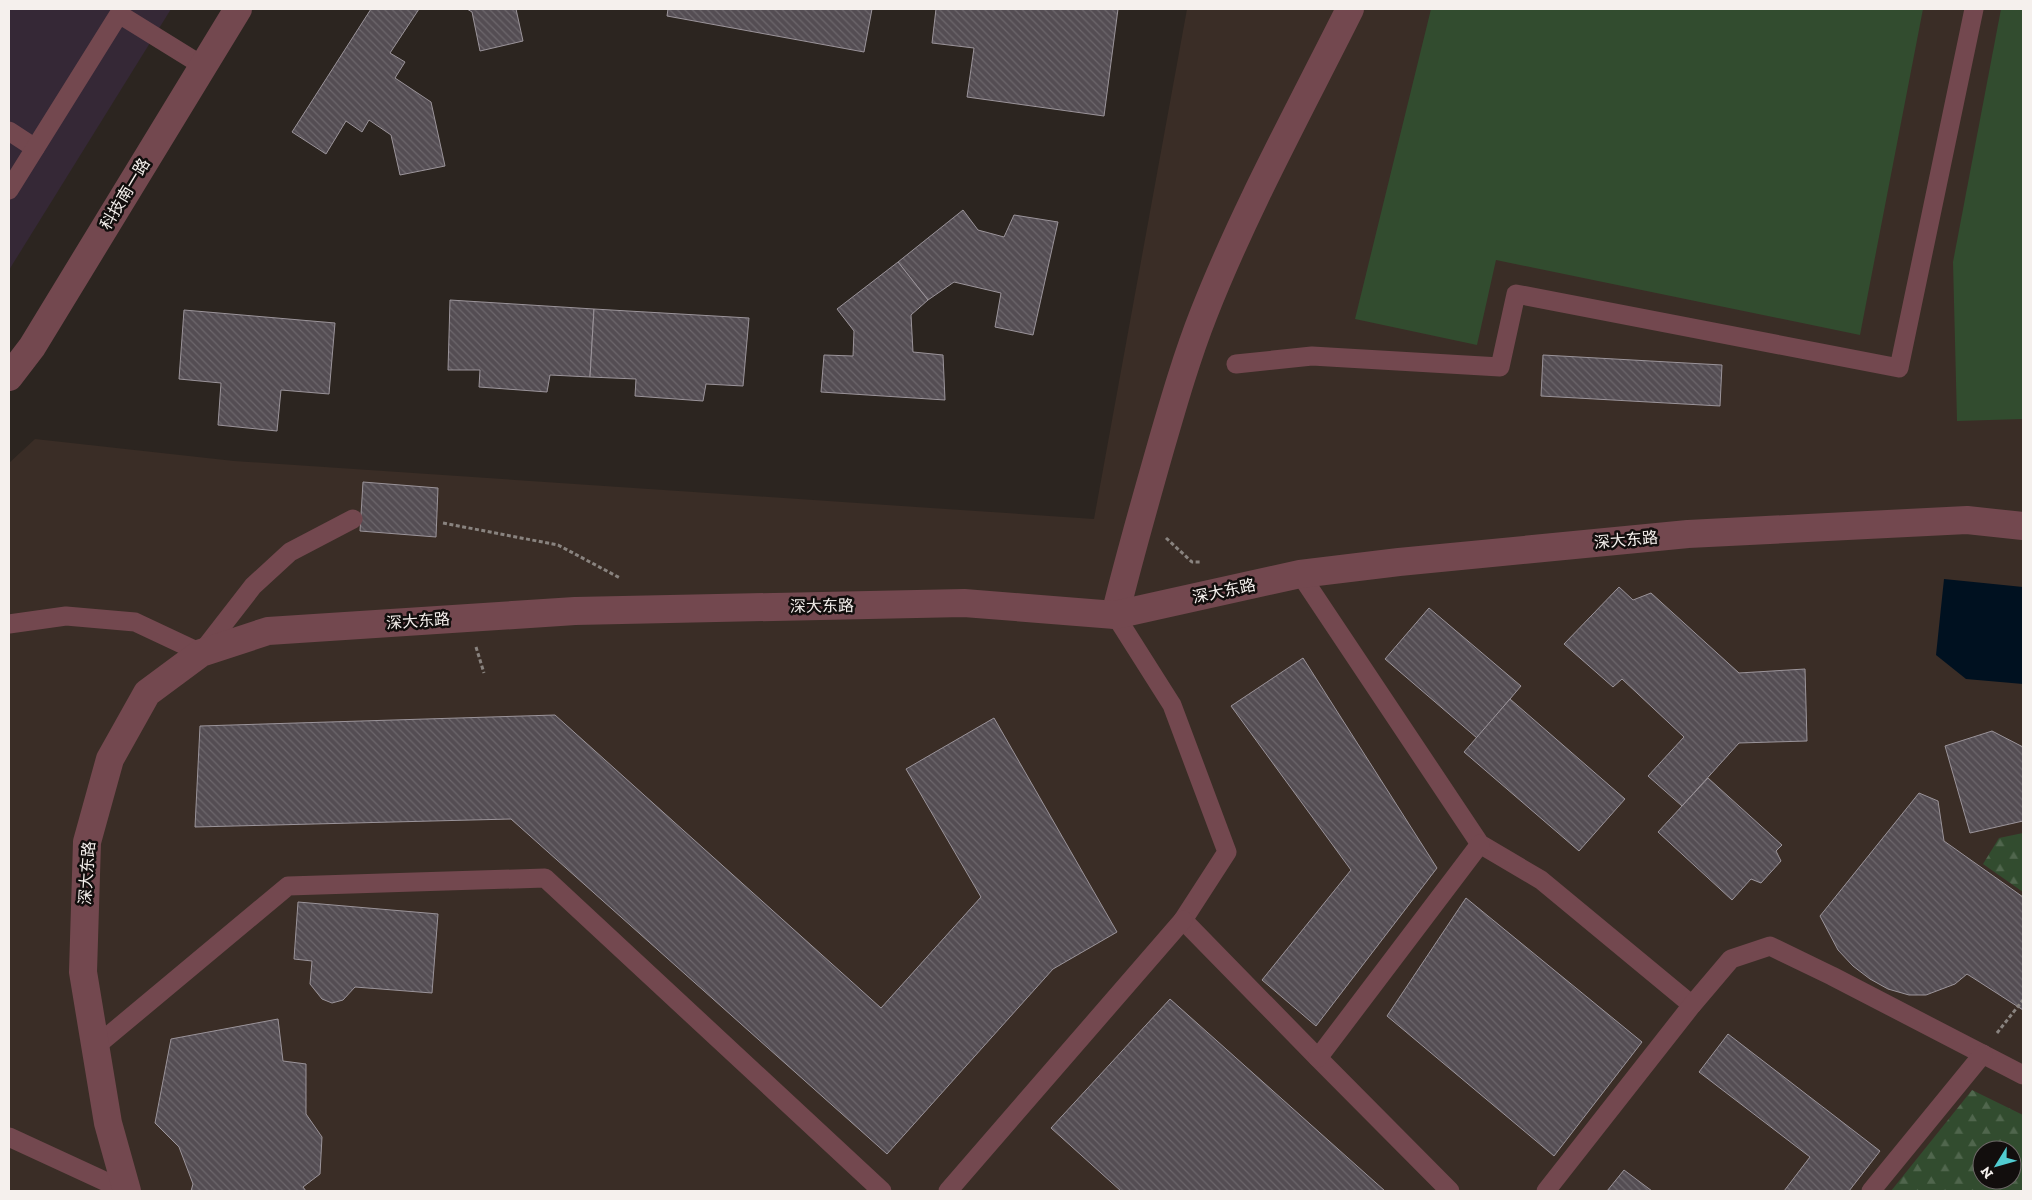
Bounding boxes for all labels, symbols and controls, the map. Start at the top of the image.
street label: 科技南一路 [96,155,154,233]
street label: 深大东路 [1593,528,1659,552]
street label: 深大东路 [1191,575,1257,607]
street label: 深大东路 [790,596,854,616]
street label: 深大东路 [385,609,451,633]
street label: 深大东路 [75,840,99,906]
north arrow [1972,1140,2022,1190]
text: N [1977,1163,1997,1182]

